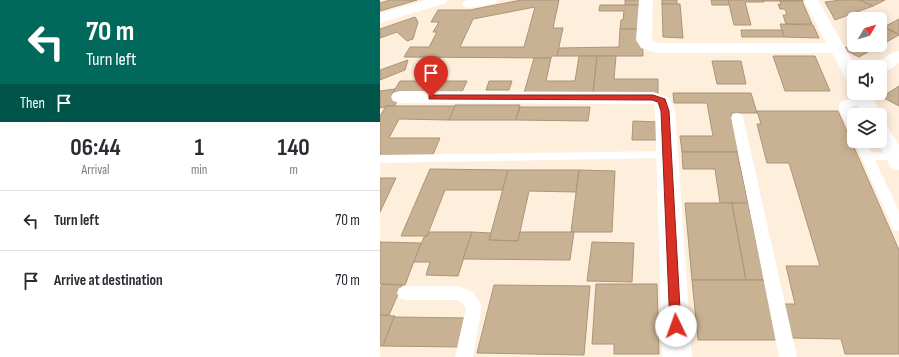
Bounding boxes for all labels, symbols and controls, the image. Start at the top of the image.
north arrow [847,12,887,52]
map controls [847,12,887,148]
text: 70 m [86,15,134,48]
icon: left [20,16,72,68]
text: Turn left [86,49,137,70]
pin [414,56,448,97]
button: sound [847,60,887,100]
icon: arrive [420,62,442,84]
icon: arrive [53,92,75,114]
text: Then [20,94,45,113]
button: layers [847,108,887,148]
text: 06:44 [70,133,121,162]
text: 1 [194,133,204,162]
text: 140 [278,133,310,162]
text: Arrival [82,162,109,178]
text: min [191,162,207,178]
text: m [289,162,298,178]
icon: left [20,210,42,232]
text: Turn left [54,211,99,230]
text: 70 m [335,211,360,230]
icon: arrive [20,270,42,292]
text: Arrive at destination [54,271,163,290]
text: 70 m [335,271,360,290]
position arrow [655,305,697,347]

